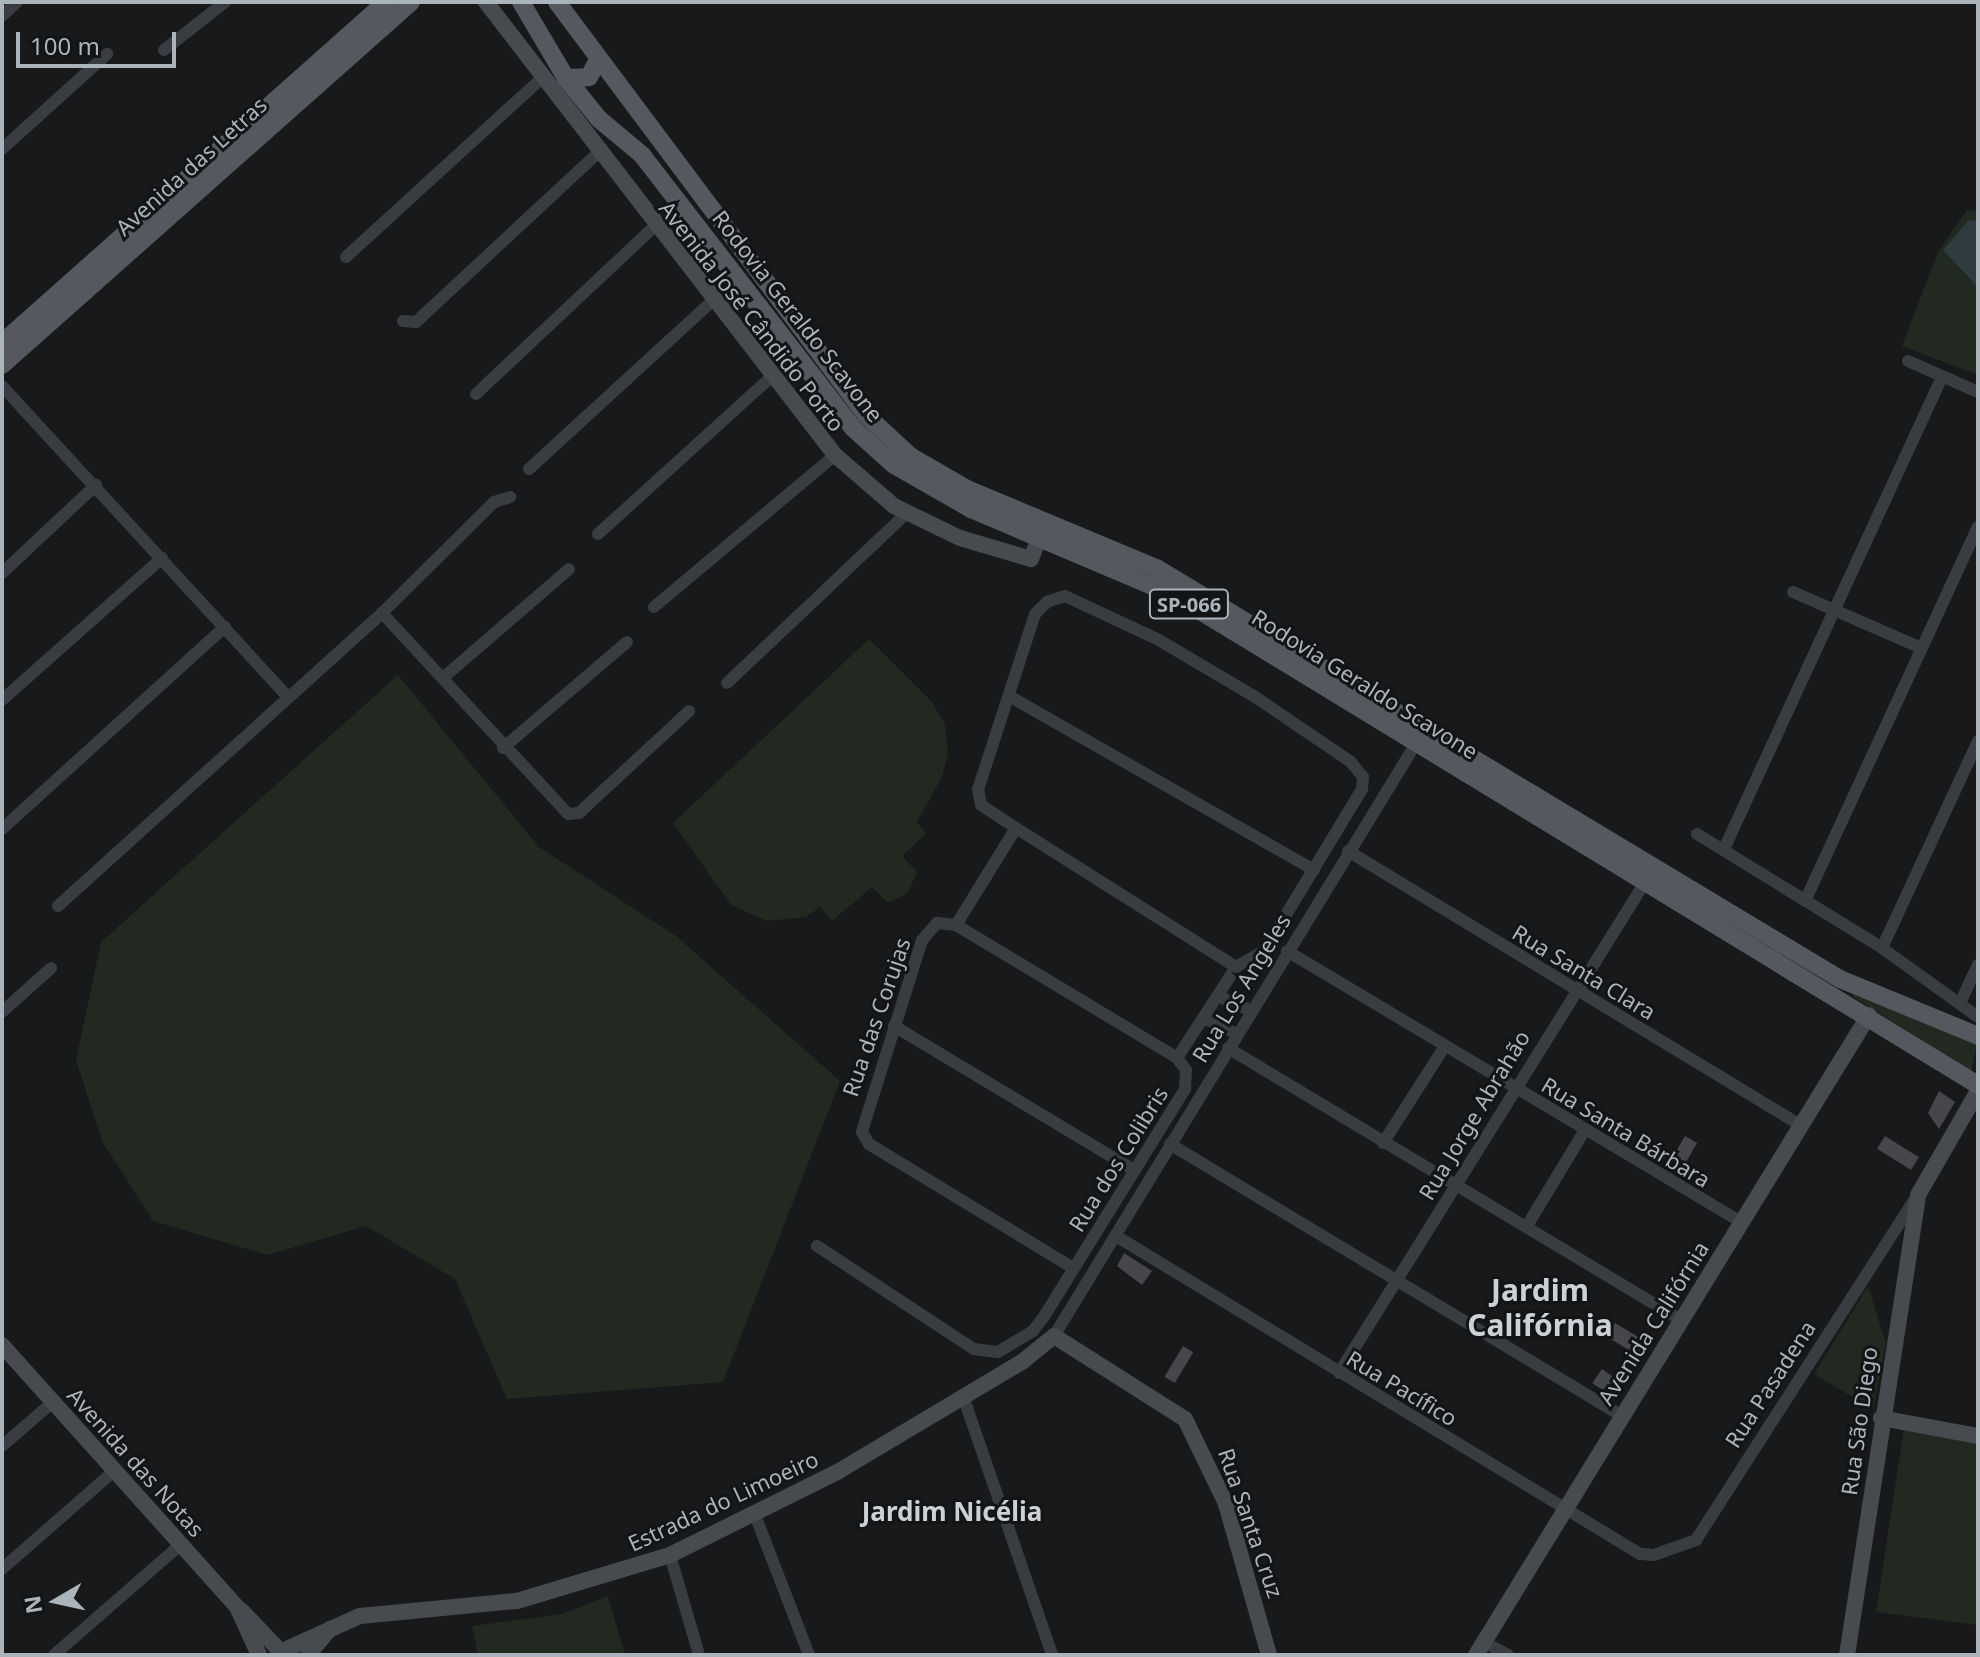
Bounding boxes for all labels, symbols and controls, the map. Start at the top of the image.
scale bar [20,16,180,66]
text: 100 m [30,29,100,62]
street label: Avenida das Letras [110,91,272,241]
street label: Avenida José Cândido Porto [654,196,850,436]
street label: Rodovia Geraldo Scavone [707,205,889,427]
road number: SP-066 [1147,588,1231,620]
street label: Rodovia Geraldo Scavone [1247,604,1483,764]
street label: Rua Los Angeles [1186,909,1296,1067]
street label: Rua Santa Clara [1508,919,1660,1025]
street label: Rua das Corujas [837,934,915,1100]
street label: Rua Jorge Abrahão [1413,1025,1535,1205]
street label: Rua Santa Bárbara [1537,1071,1715,1193]
street label: Rua dos Colibris [1063,1082,1173,1236]
street label: Avenida Califórnia [1592,1236,1714,1410]
district label: Jardim Califórnia [1467,1272,1613,1342]
street label: Rua Pasadena [1719,1316,1821,1452]
street label: Rua Pacífico [1342,1345,1462,1431]
street label: Rua São Diego [1836,1345,1882,1497]
street label: Avenida das Notas [62,1382,210,1542]
street label: Estrada do Limoeiro [624,1445,822,1557]
street label: Rua Santa Cruz [1213,1445,1289,1601]
district label: Jardim Nicélia [862,1496,1042,1528]
north arrow [16,1561,96,1641]
text: N [16,1594,49,1616]

